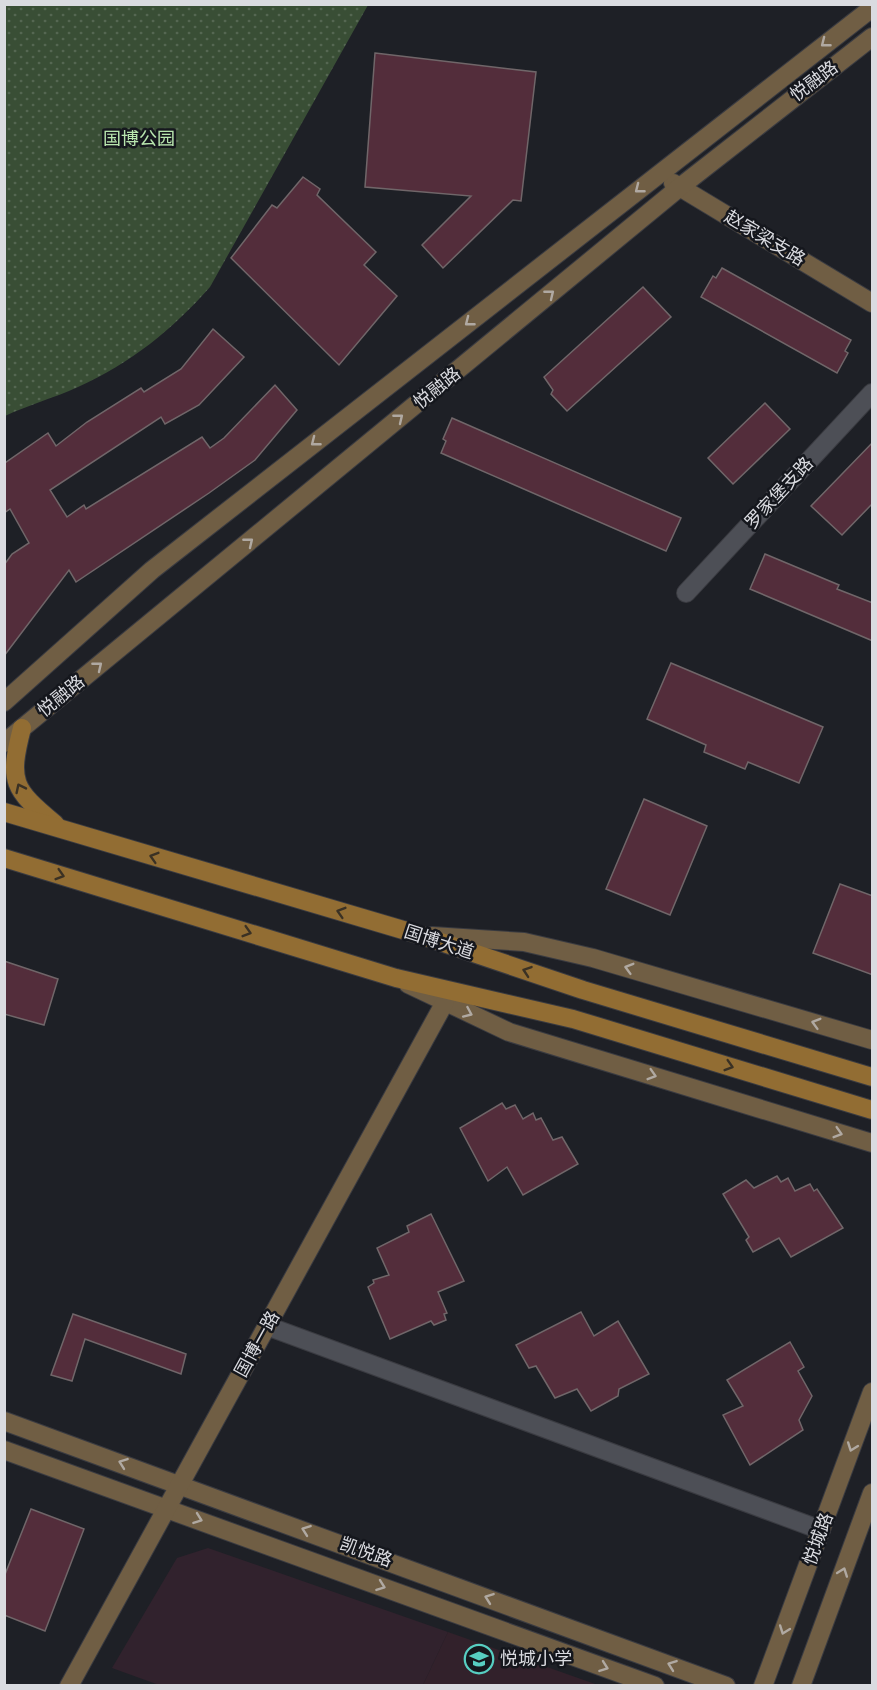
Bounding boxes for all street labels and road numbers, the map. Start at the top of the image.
street label: 悦融路 [785,54,843,108]
street label: 赵家梁支路 [720,204,810,272]
street label: 悦融路 [408,361,466,415]
street label: 罗家堡支路 [739,451,819,535]
street label: 悦融路 [32,669,90,723]
street label: 国博大道 [401,919,477,965]
street label: 国博一路 [228,1306,286,1382]
street label: 悦城路 [797,1509,839,1569]
street label: 凯悦路 [336,1531,396,1573]

